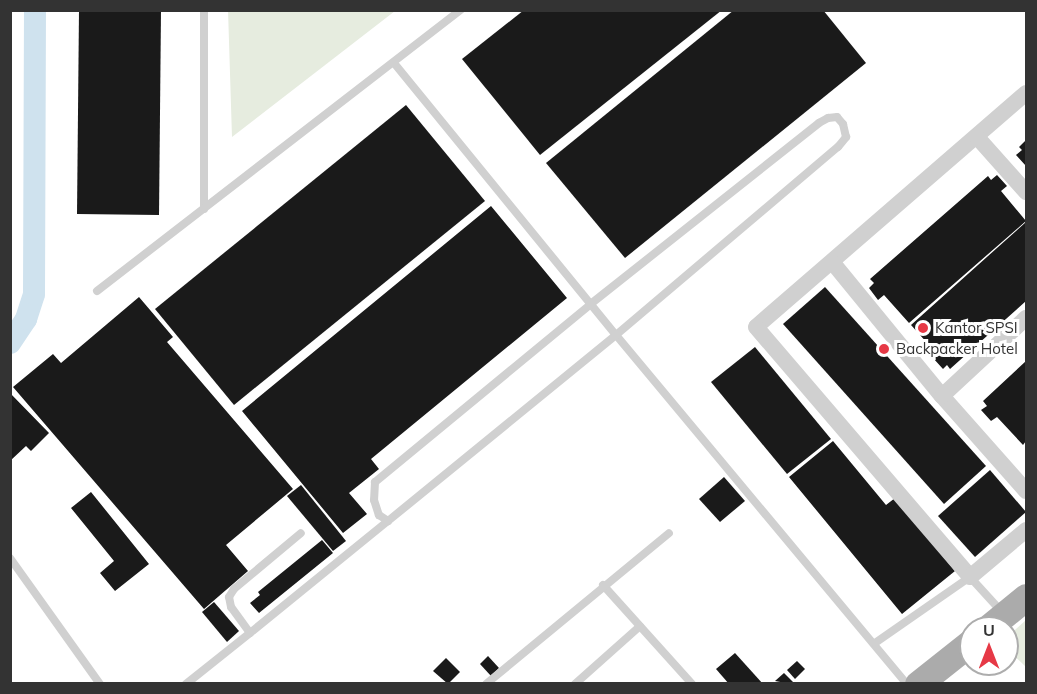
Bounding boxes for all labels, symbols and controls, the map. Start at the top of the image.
place label: Kantor SPSI [935,319,1018,337]
marker: Kantor SPSI [916,321,930,335]
place label: Backpacker Hotel [896,340,1018,358]
marker: Backpacker Hotel [877,342,891,356]
north arrow [959,616,1019,676]
text: U [983,620,995,640]

